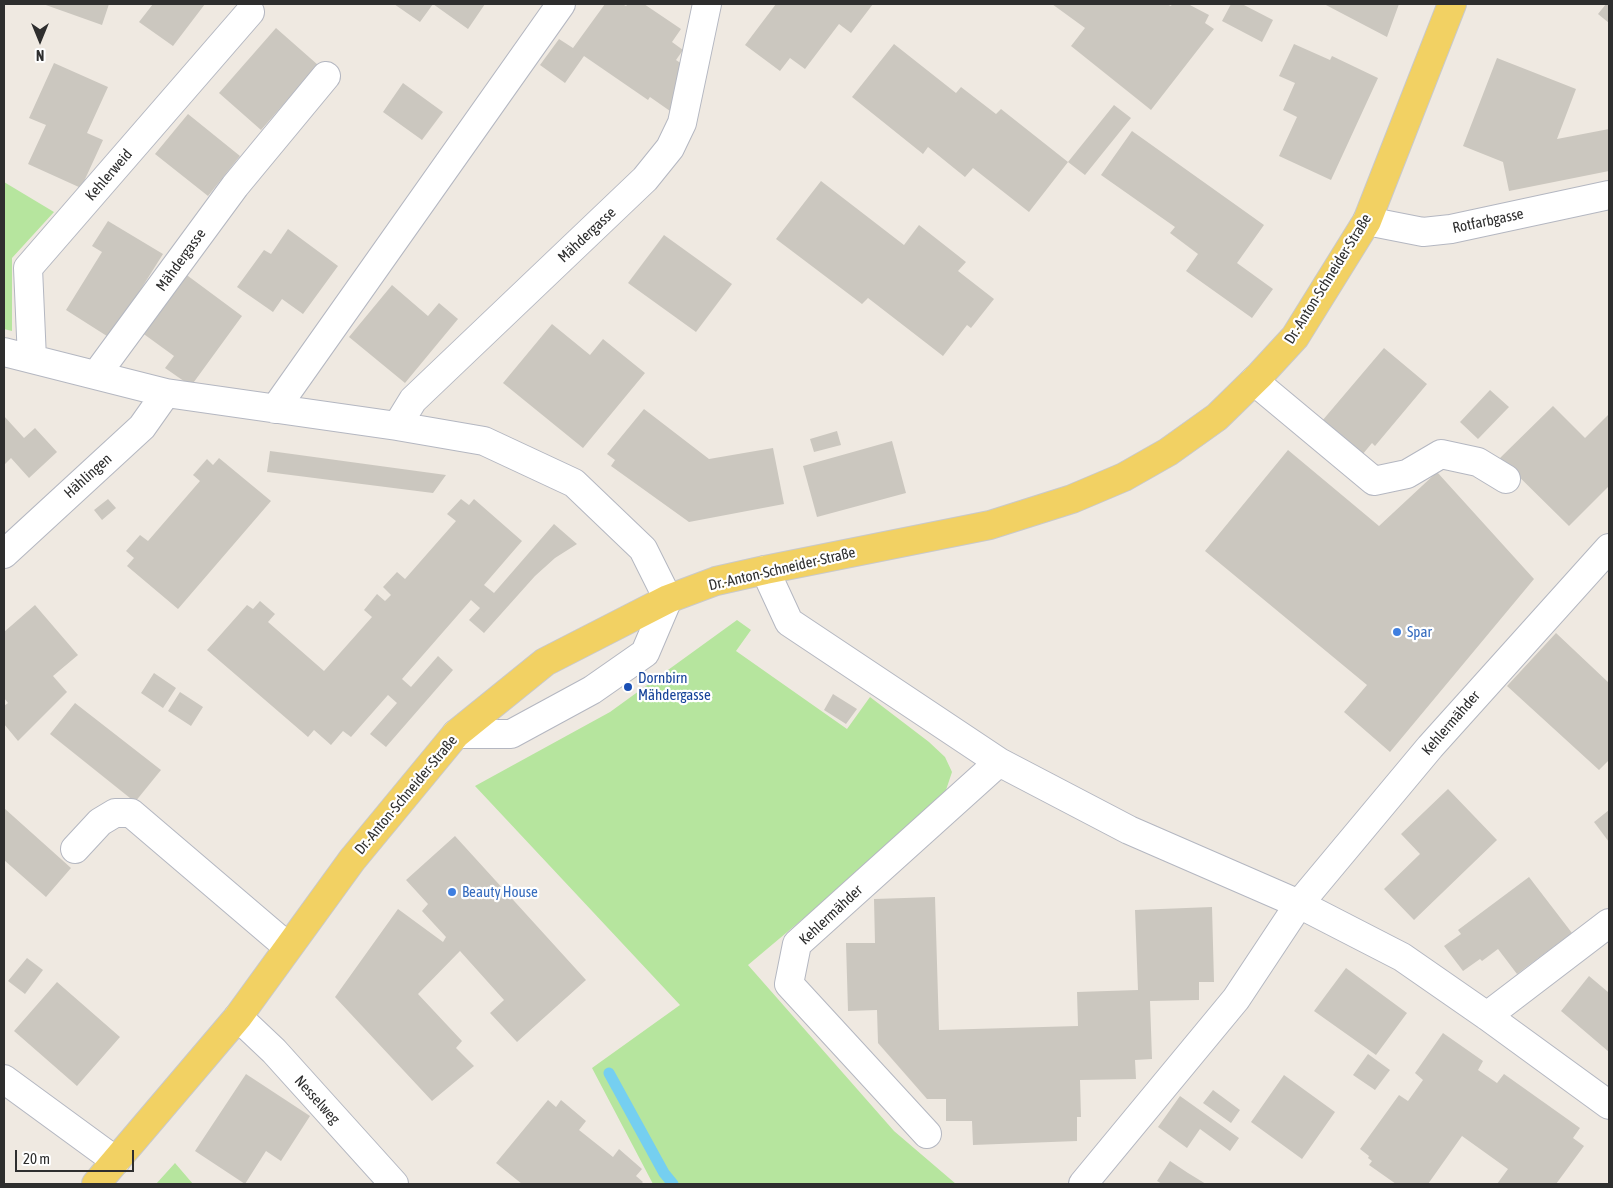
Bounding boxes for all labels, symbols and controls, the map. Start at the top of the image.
north arrow [15,15,65,65]
text: N [36,47,44,63]
street label: Kehlerweid [82,146,136,204]
street label: Mähdergasse [554,204,620,266]
street label: Rotfarbgasse [1451,205,1525,237]
street label: Dr.-Anton-Schneider-Straße [1281,211,1375,347]
street label: Mähdergasse [152,225,210,295]
street label: Hählingen [60,450,116,502]
street label: Dr.-Anton-Schneider-Straße [707,543,857,595]
place label: Spar [1407,623,1432,641]
marker: Spar [1391,626,1403,638]
place label: Dornbirn Mähdergasse [638,669,711,704]
marker: Dornbirn Mähdergasse [622,681,634,693]
street label: Kehlermähder [1418,687,1484,759]
street label: Dr.-Anton-Schneider-Straße [351,732,461,858]
street label: Kehlermähder [796,881,866,949]
place label: Beauty House [462,883,538,901]
marker: Beauty House [446,886,458,898]
street label: Nesselweg [291,1072,343,1128]
scale bar [18,1140,136,1172]
text: 20 m [23,1150,50,1167]

